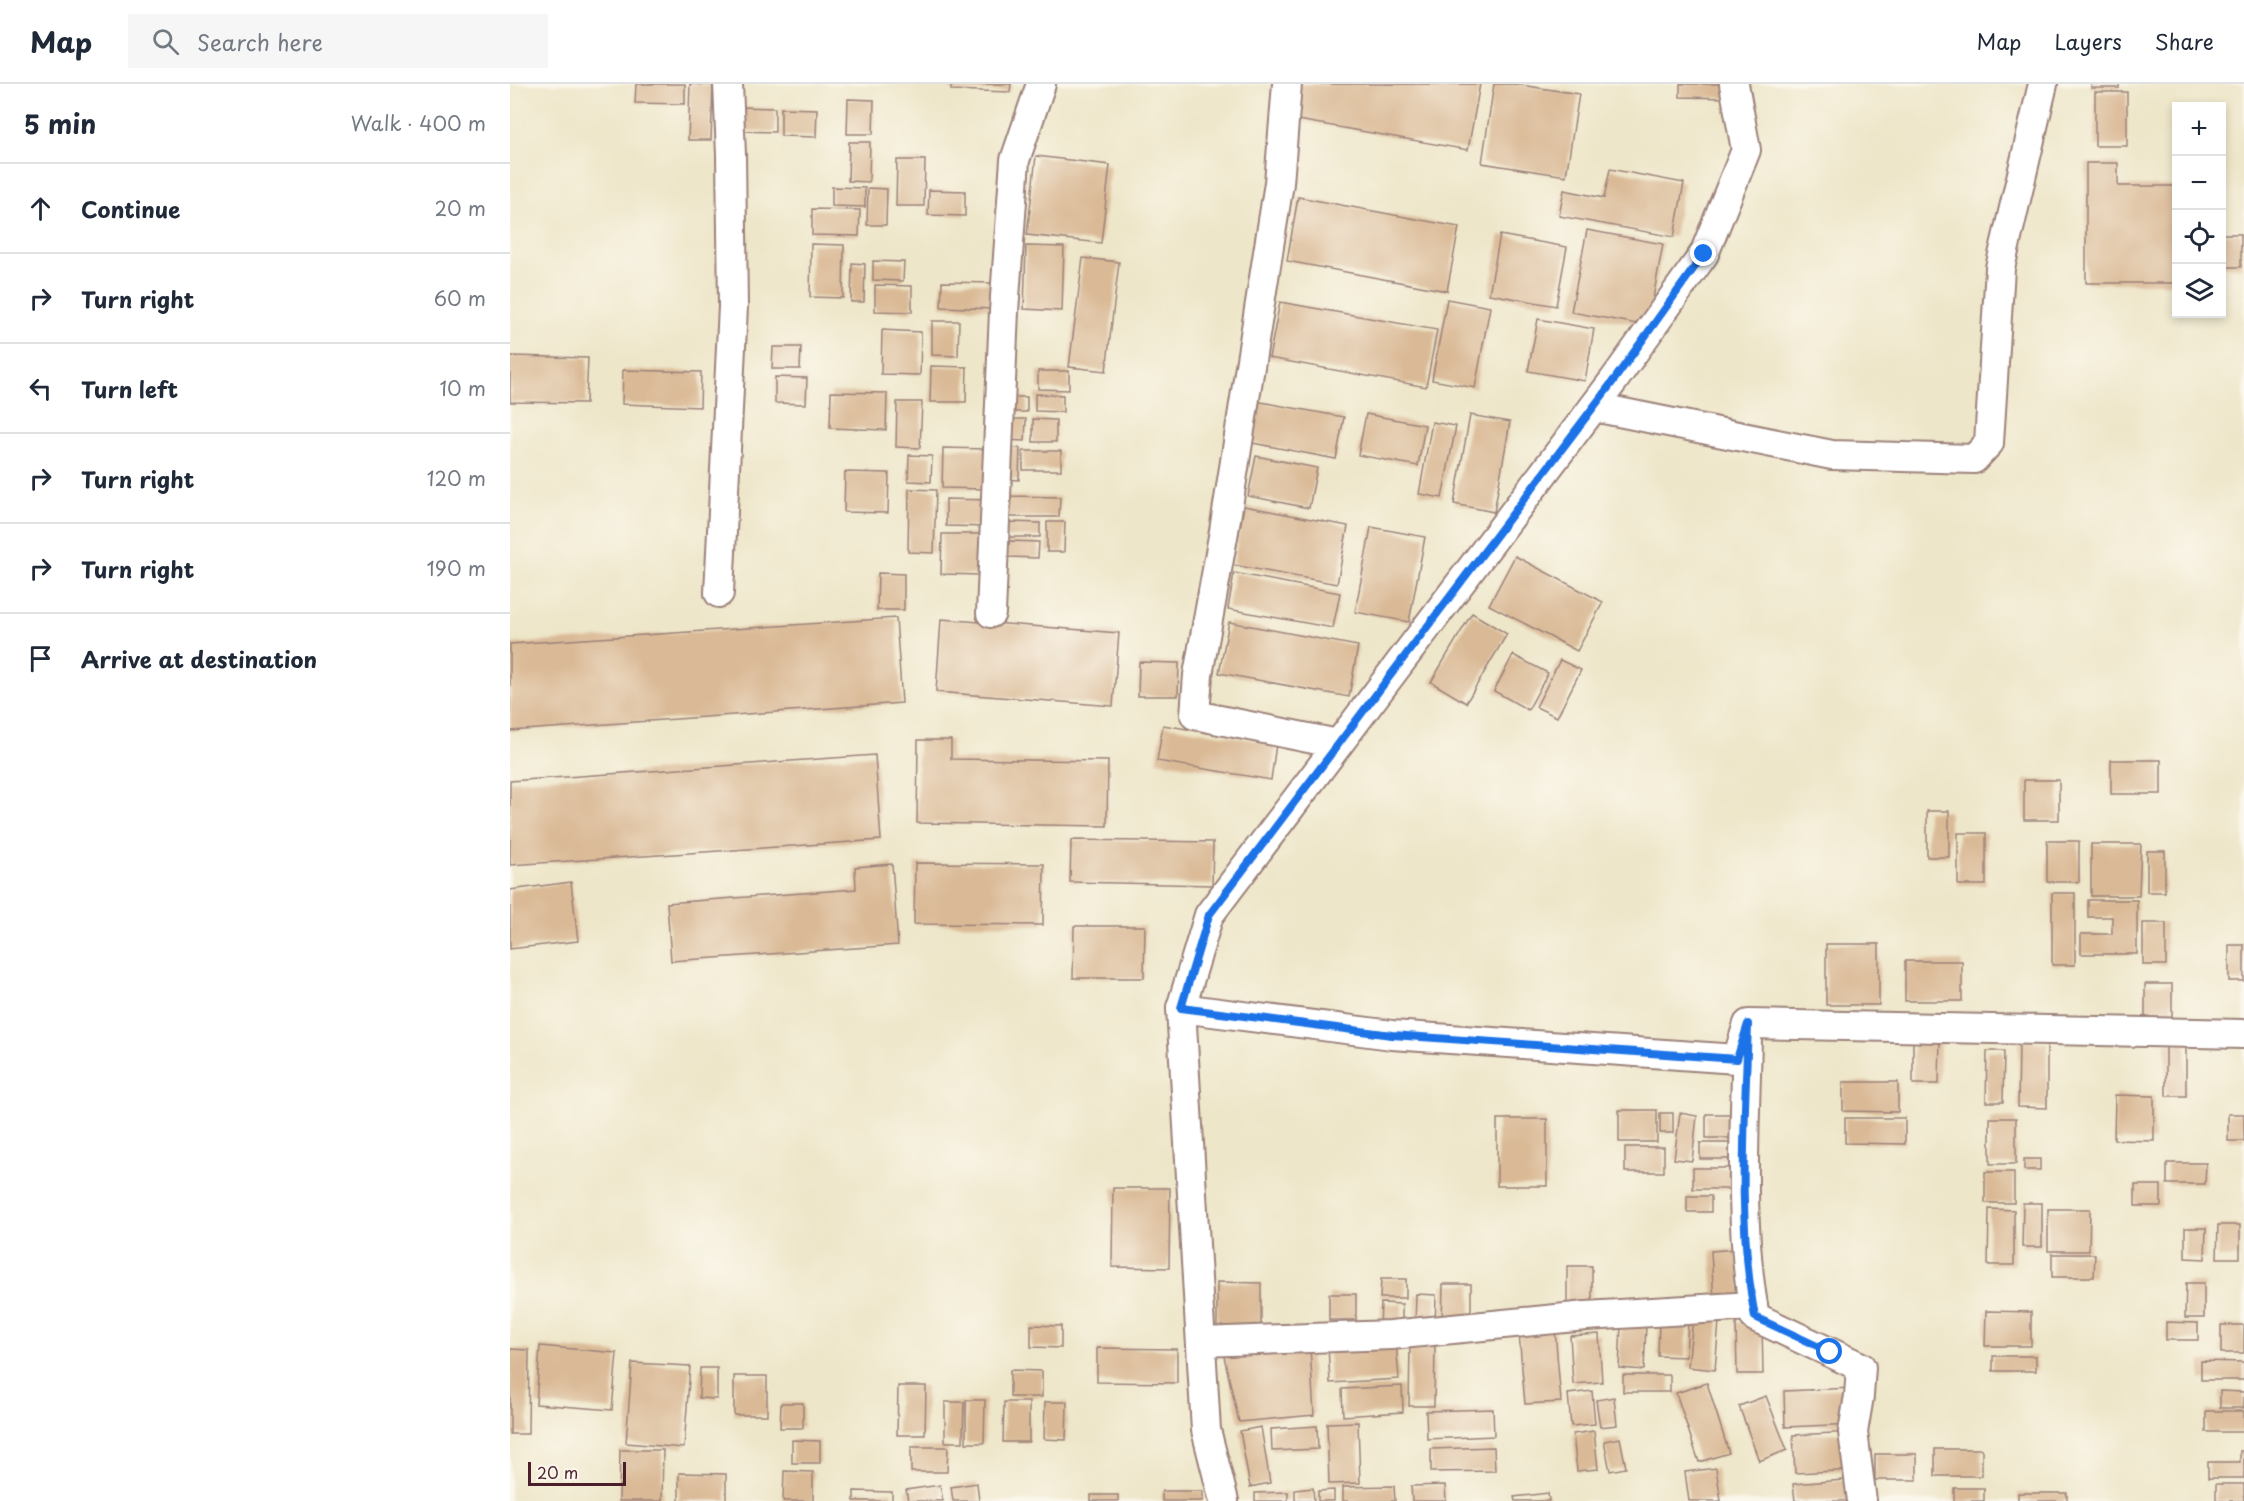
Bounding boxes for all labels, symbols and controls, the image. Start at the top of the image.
search box [128,14,548,68]
text: Map [30,20,92,63]
icon: search [149,25,182,58]
text: Search here [197,25,323,58]
text: Map [1977,25,2021,57]
text: Layers [2054,25,2122,57]
text: Share [2155,25,2214,57]
map controls [2172,102,2226,318]
button: + [2172,102,2226,156]
text: 5 min [24,104,96,143]
text: Walk · 400 m [351,108,486,138]
button: − [2172,156,2226,210]
icon: ahead [24,192,57,225]
text: Continue [81,192,180,225]
text: 20 m [434,193,486,223]
button: locate [2172,210,2226,264]
route end [1690,240,1716,266]
button: layers [2172,264,2226,318]
icon: right [24,282,57,315]
text: Turn right [81,282,194,315]
text: 60 m [434,283,486,313]
icon: left [24,372,57,405]
text: Turn left [81,372,178,405]
text: 10 m [439,373,486,403]
icon: right [24,462,57,495]
text: Turn right [81,462,194,495]
text: 120 m [427,463,486,493]
icon: right [24,552,57,585]
text: Turn right [81,552,194,585]
text: 190 m [427,553,486,583]
icon: arrive [24,642,57,675]
text: Arrive at destination [81,642,317,675]
route start [1816,1338,1842,1364]
scale bar [528,1459,626,1486]
text: 20 m [537,1460,578,1484]

